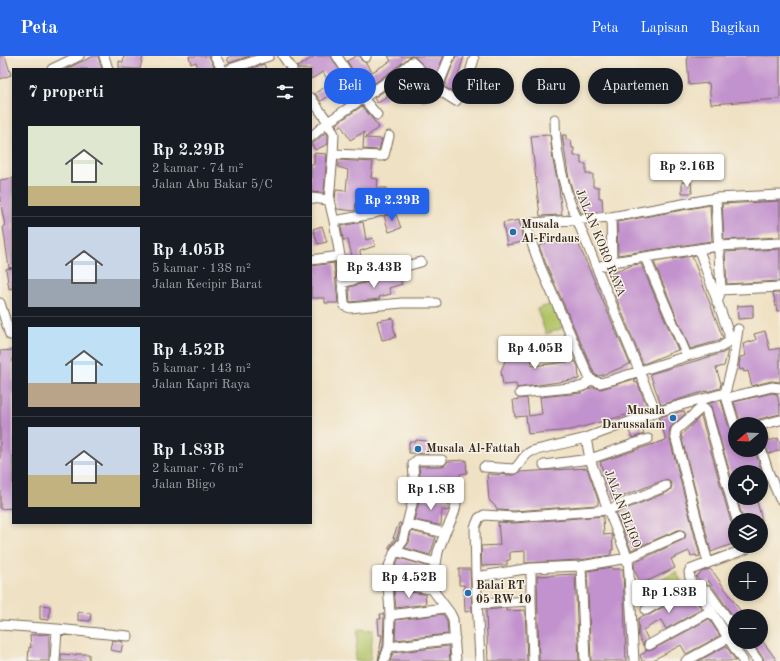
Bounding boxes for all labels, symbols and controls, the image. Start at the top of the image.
text: Peta [20,19,58,38]
text: Peta [591,21,618,35]
text: Lapisan [640,21,688,35]
text: Bagikan [710,21,760,35]
chip: Beli [324,68,376,104]
chip: Sewa [384,68,444,104]
chip: Filter [452,68,514,104]
chip: Baru [522,68,580,104]
chip: Apartemen [588,68,683,104]
icon: filters [274,81,296,103]
text: 7 properti [28,84,104,101]
icon: home [60,142,108,190]
text: Rp 2.29B [152,142,225,159]
pin: Rp 2.16B [646,154,728,188]
text: Rp 2.16B [659,160,715,173]
text: 2 kamar · 74 m² [152,162,243,175]
text: Jalan Abu Bakar 5/C [152,178,273,191]
street label: JALAN KORO RAYA [573,187,627,299]
pin: Rp 2.29B [351,188,433,222]
text: Rp 2.29B [364,194,420,207]
place label: Musala Al-Firdaus [521,219,579,245]
marker: Musala Al-Firdaus [508,227,518,237]
text: Rp 4.05B [152,242,225,259]
icon: home [60,243,108,291]
pin: Rp 3.43B [333,255,415,289]
text: Rp 3.43B [346,261,402,274]
text: 5 kamar · 138 m² [152,262,251,275]
text: Jalan Kecipir Barat [152,278,262,291]
pin: Rp 4.05B [494,336,576,370]
text: Rp 4.52B [152,342,225,359]
text: Rp 4.05B [507,342,563,355]
icon: home [60,343,108,391]
text: 5 kamar · 143 m² [152,362,251,375]
text: Jalan Kapri Raya [152,378,250,391]
place label: Musala Darussalam [602,405,665,431]
marker: Musala Darussalam [668,413,678,423]
north arrow [728,417,768,457]
map controls [728,417,768,649]
text: Rp 1.83B [152,442,225,459]
icon: home [60,443,108,491]
place label: Musala Al-Fattah [426,443,520,455]
marker: Musala Al-Fattah [413,444,423,454]
text: 2 kamar · 76 m² [152,462,243,475]
button: locate [728,465,768,505]
street label: JALAN BLIGO [602,468,642,550]
pin: Rp 1.8B [394,477,468,511]
text: Jalan Bligo [152,478,216,491]
text: Rp 1.8B [407,483,455,496]
button: layers [728,513,768,553]
button: + [728,561,768,601]
pin: Rp 4.52B [368,565,450,599]
text: Rp 4.52B [381,571,437,584]
place label: Balai RT 05 RW 10 [476,580,532,606]
pin: Rp 1.83B [628,580,710,614]
text: Rp 1.83B [641,586,697,599]
marker: Balai RT 05 RW 10 [463,588,473,598]
button: − [728,609,768,649]

